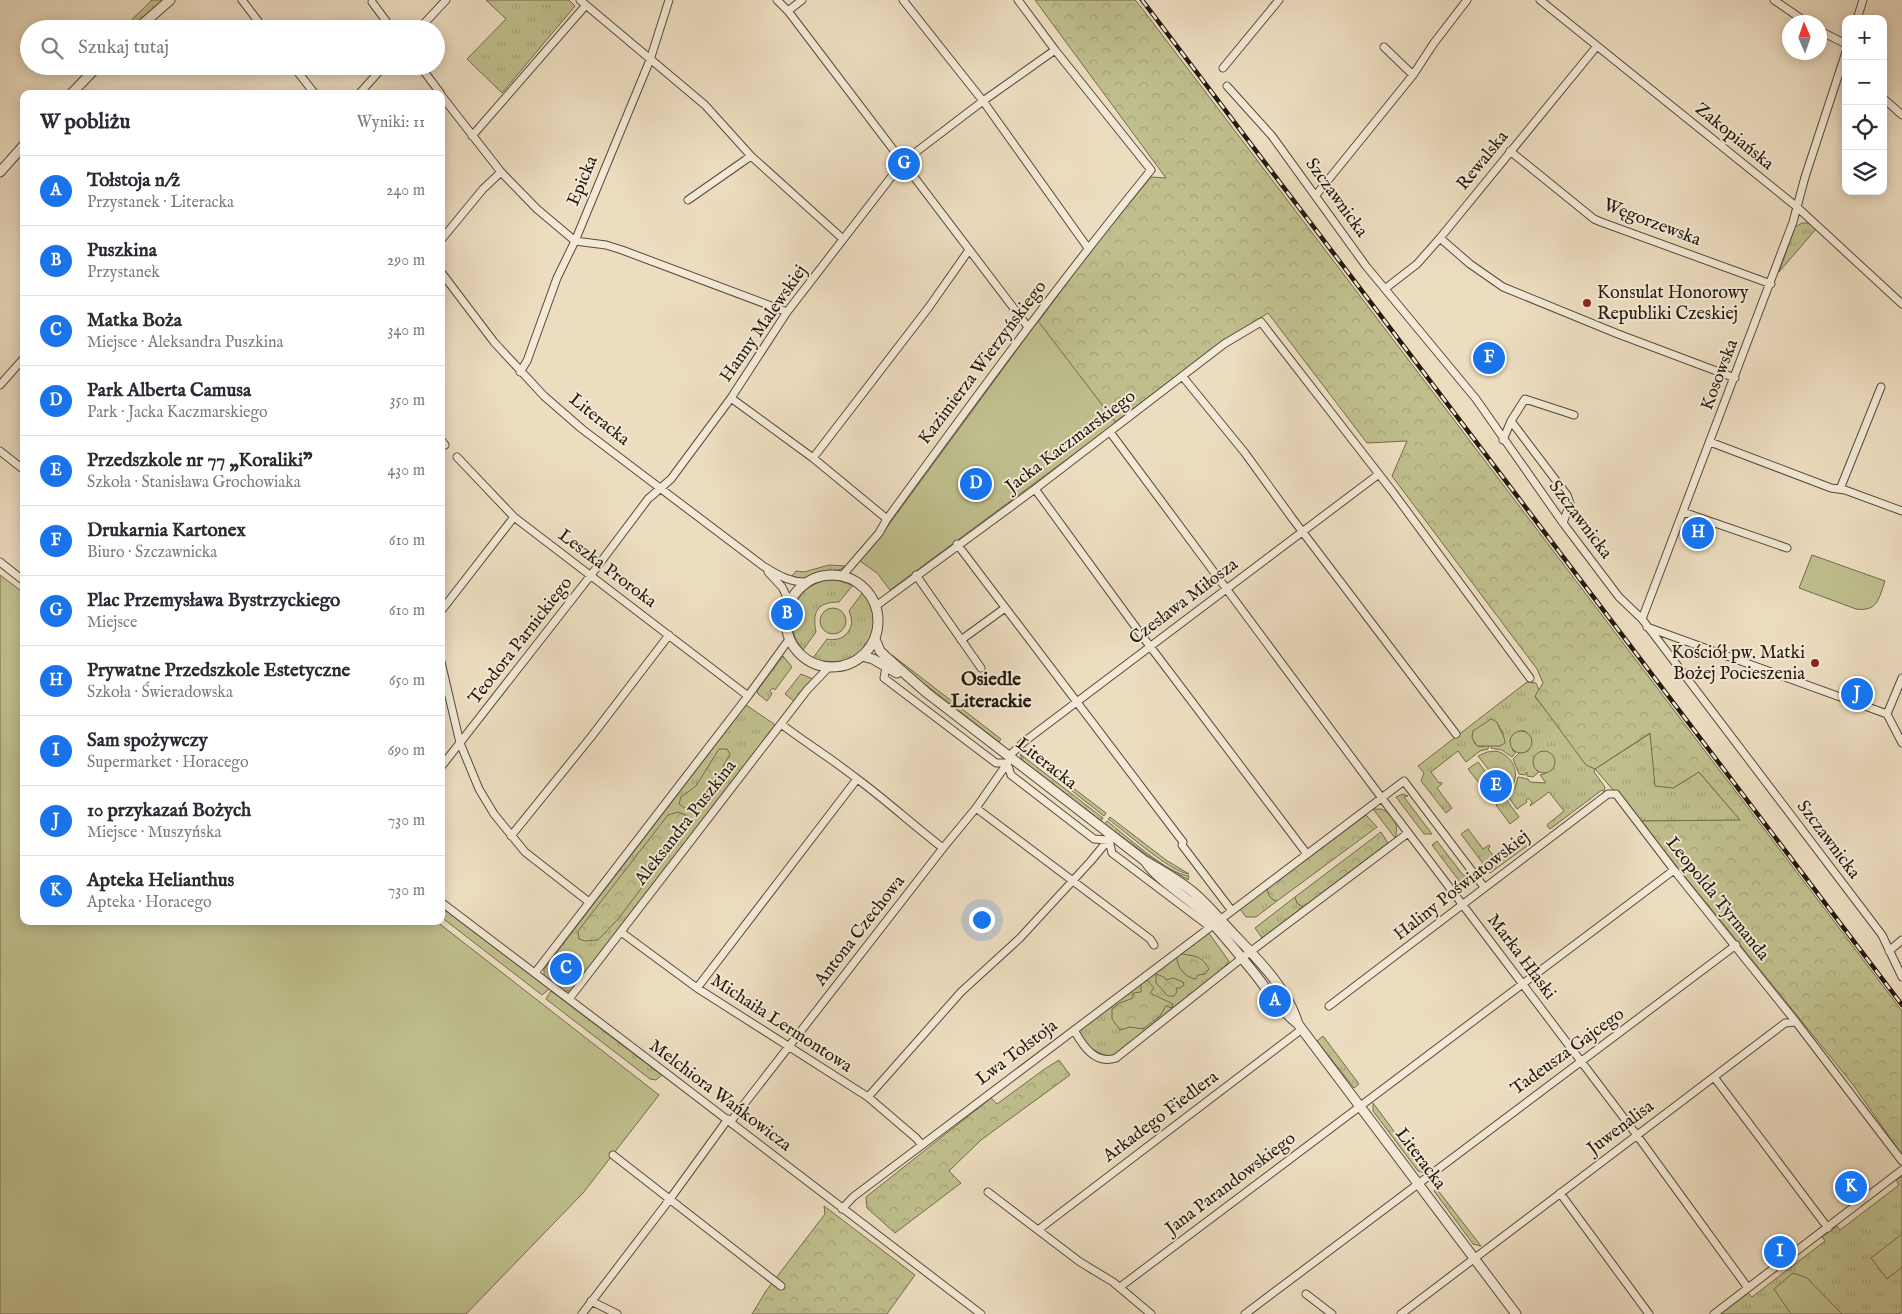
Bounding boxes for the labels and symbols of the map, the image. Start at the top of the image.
north arrow [1782,15,1827,60]
street label: Zakopiańska [1690,98,1778,176]
street label: Rewalska [1452,126,1514,195]
pin: G [888,145,920,183]
street label: Epicka [562,152,604,209]
street label: Szczawnicka [1300,154,1373,242]
street label: Węgorzewska [1600,194,1704,252]
street label: Hanny Malewskiej [715,261,813,387]
street label: Kazimierza Wierzyńskiego [914,276,1052,450]
place label: Konsulat Honorowy Republiki Czeskiej [1597,282,1749,326]
marker: Konsulat Honorowy Republiki Czeskiej [1581,297,1593,309]
street label: Kosowska [1696,336,1744,414]
pin: F [1473,339,1505,377]
street label: Jacka Kaczmarskiego [1000,385,1141,500]
street label: Literacka [564,389,634,452]
pin: D [960,465,992,503]
street label: Szczawnicka [1543,476,1617,564]
pin: H [1682,514,1714,552]
street label: Leszka Proroka [553,524,661,614]
street label: Czesława Miłosza [1125,553,1243,650]
street label: Teodora Parnickiego [464,572,578,709]
pin: B [771,595,803,633]
place label: Kościół pw. Matki Bożej Pocieszenia [1671,642,1805,686]
marker: Kościół pw. Matki Bożej Pocieszenia [1809,657,1821,669]
district label: Osiedle Literackie [950,668,1032,714]
pin: J [1841,675,1873,713]
street label: Literacka [1011,733,1081,795]
street label: Aleksandra Puszkina [629,756,742,891]
pin: E [1480,767,1512,805]
street label: Szczawnicka [1791,796,1865,884]
street label: Haliny Poświatowskiej [1389,826,1535,946]
street label: Leopolda Tyrmanda [1660,832,1774,966]
street label: Antona Czechowa [809,871,911,992]
your location [969,907,995,933]
street label: Marka Hłaski [1481,910,1561,1005]
pin: C [550,950,582,988]
street label: Michaiła Lermontowa [706,970,856,1078]
pin: A [1259,982,1291,1020]
street label: Tadeusza Gajcego [1507,1003,1630,1101]
street label: Lwa Tołstoja [972,1015,1063,1091]
street label: Melchiora Wańkowicza [644,1035,796,1157]
street label: Arkadego Fiedlera [1098,1066,1224,1169]
street label: Juwenalisa [1582,1095,1659,1162]
street label: Literacka [1389,1124,1451,1195]
street label: Jana Parandowskiego [1160,1127,1301,1242]
pin: K [1835,1168,1867,1206]
pin: I [1764,1233,1796,1271]

